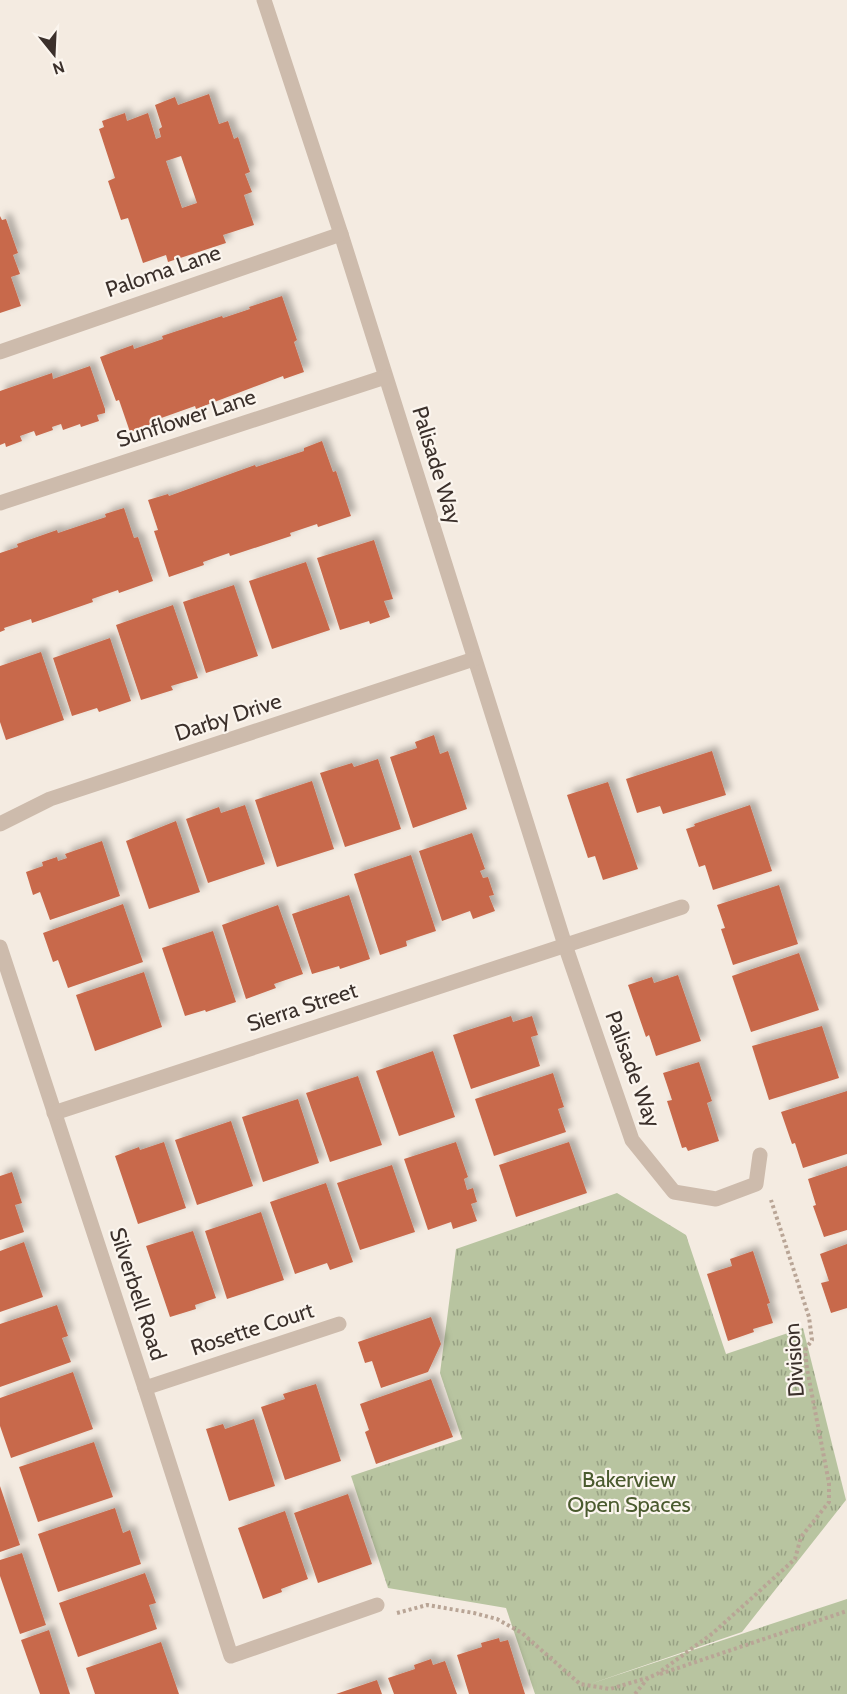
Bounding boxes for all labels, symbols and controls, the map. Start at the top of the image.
north arrow [24,24,84,84]
text: N [50,57,67,79]
street label: Paloma Lane [102,239,224,303]
street label: Sunflower Lane [113,383,259,453]
street label: Palisade Way [406,403,468,527]
street label: Darby Drive [171,687,285,747]
street label: Sierra Street [243,976,361,1038]
street label: Palisade Way [599,1007,667,1131]
street label: Silverbell Road [104,1224,172,1364]
street label: Rosette Court [187,1296,317,1362]
street label: Division [778,1322,810,1398]
park label: Bakerview Open Spaces [567,1466,691,1518]

